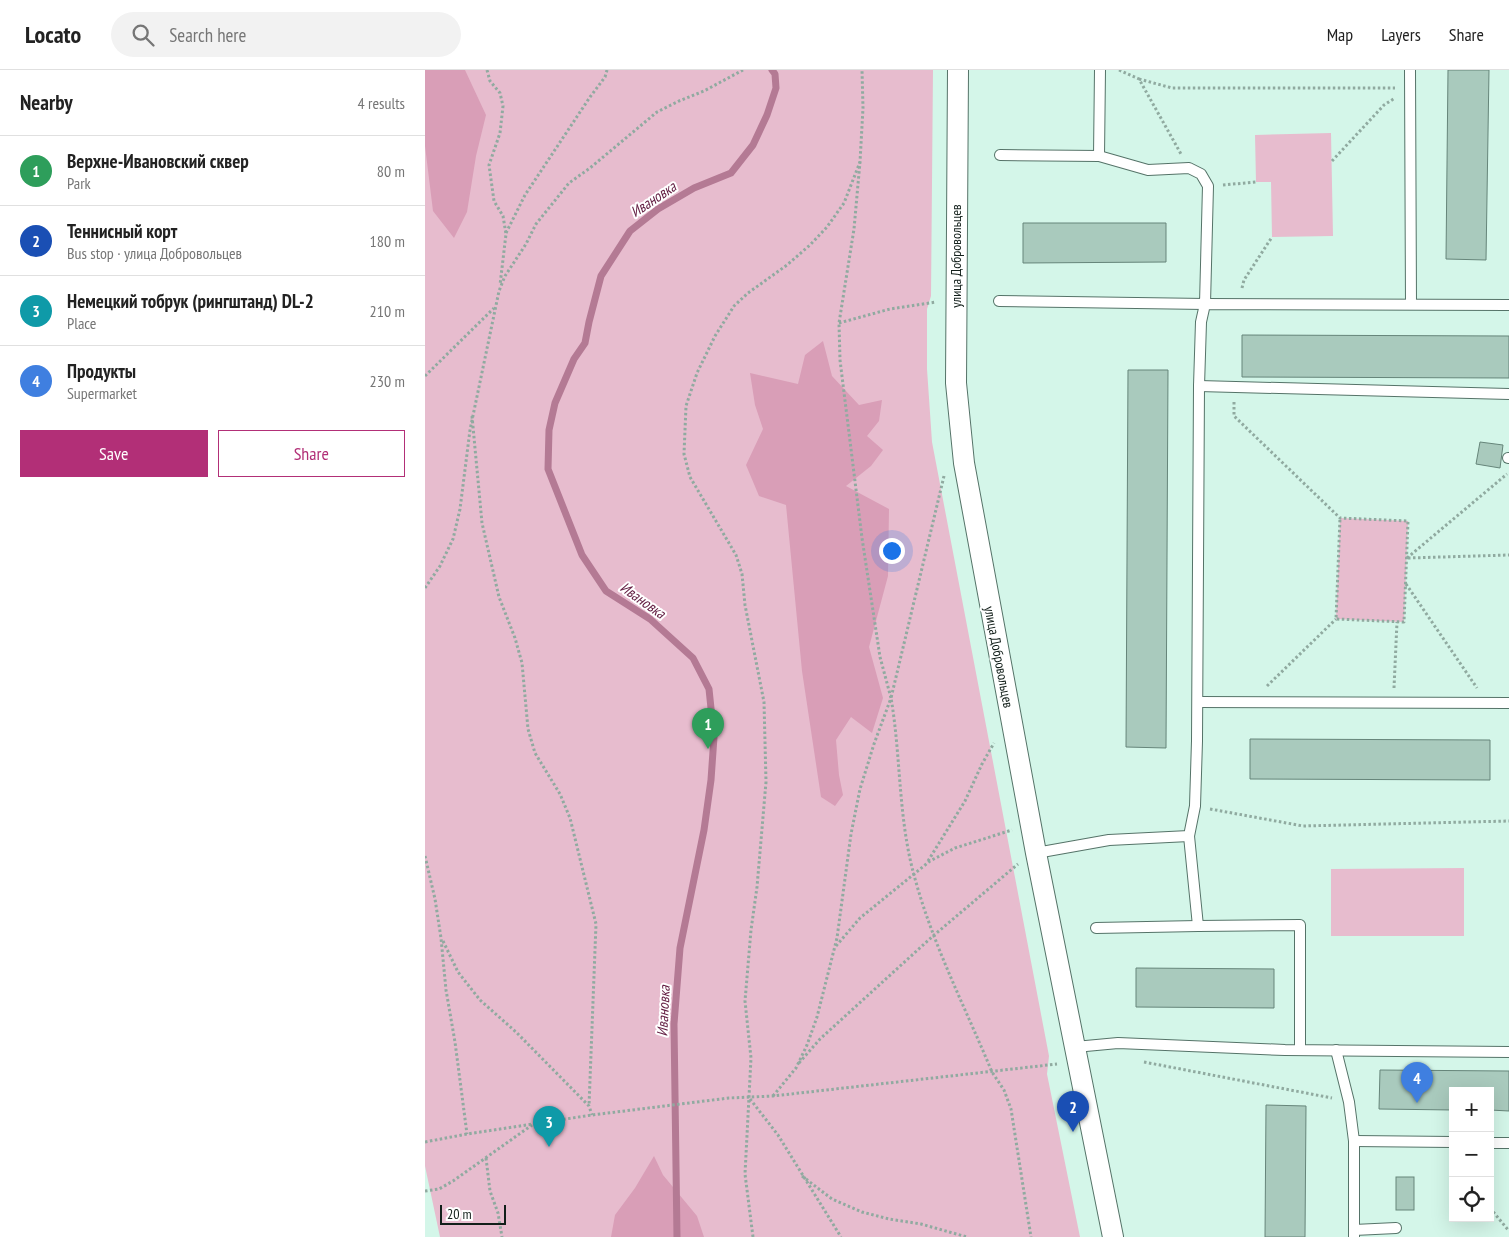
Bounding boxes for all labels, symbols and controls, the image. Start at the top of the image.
search box [111,12,461,57]
text: Locato [25,19,81,50]
icon: search [129,21,157,49]
text: Search here [169,23,246,47]
text: Map [1327,23,1353,46]
text: Layers [1381,23,1421,46]
text: Share [1449,23,1484,46]
text: Nearby [20,89,73,116]
text: 4 results [358,93,405,113]
text: Верхне-Ивановский сквер [67,149,249,173]
text: 1 [32,161,40,181]
text: 80 m [377,161,405,181]
text: Park [67,173,91,193]
water label: Ивановка [627,176,680,221]
street label: улица Добровольцев [947,204,965,308]
text: Теннисный корт [67,219,177,243]
text: 2 [32,231,40,251]
text: 180 m [370,231,405,251]
text: Bus stop · улица Добровольцев [67,243,242,263]
text: Немецкий тобрук (рингштанд) DL-2 [67,289,314,313]
text: 3 [32,301,40,321]
text: 210 m [370,301,405,321]
text: Place [67,313,96,333]
text: Продукты [67,359,136,383]
text: 4 [32,371,40,391]
text: 230 m [370,371,405,391]
text: Supermarket [67,383,137,403]
button: Save [20,430,208,477]
button: Share [218,430,405,477]
your location [879,538,905,564]
water label: Ивановка [617,578,670,623]
street label: улица Добровольцев [980,605,1018,710]
pin: 1 [692,708,724,749]
water label: Ивановка [652,984,674,1037]
pin: 4 [1401,1062,1433,1103]
map controls [1449,1087,1494,1222]
button: + [1449,1087,1494,1132]
pin: 2 [1057,1091,1089,1132]
pin: 3 [533,1106,565,1147]
button: − [1449,1132,1494,1177]
button: locate [1449,1177,1494,1222]
scale bar [440,1202,506,1225]
text: 20 m [447,1205,472,1223]

